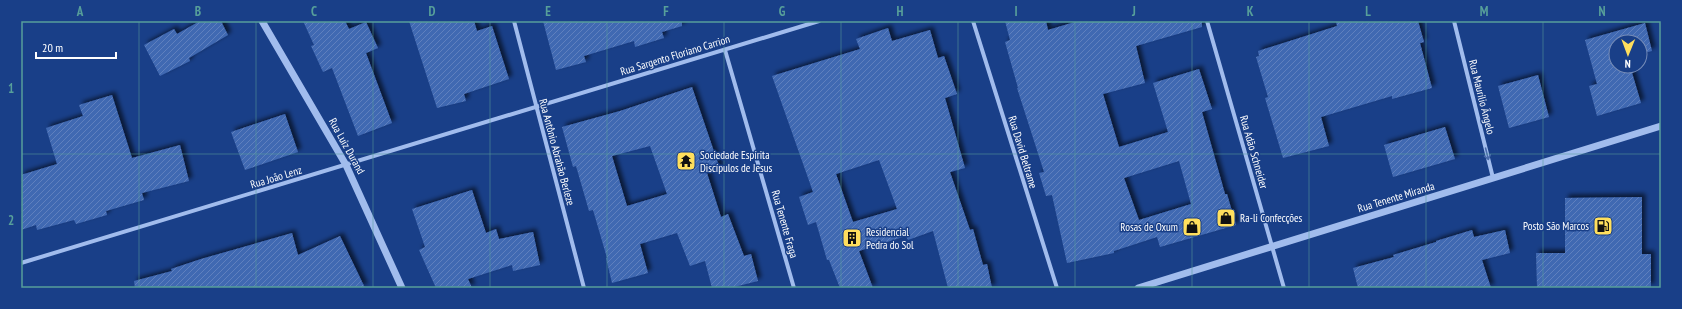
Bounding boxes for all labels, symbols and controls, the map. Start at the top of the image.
text: A [76,3,84,20]
text: B [195,3,201,20]
text: C [311,3,317,20]
text: D [429,3,436,20]
text: E [545,3,551,20]
text: F [663,3,669,20]
text: G [779,3,786,20]
text: H [897,3,904,20]
text: I [1014,3,1018,20]
text: J [1131,3,1136,20]
text: K [1247,3,1254,20]
text: L [1365,3,1371,20]
text: M [1480,3,1489,20]
text: N [1598,3,1606,20]
street label: Rua Sargento Floriano Carrion [618,32,732,78]
scale bar [36,34,116,60]
north arrow [1608,34,1648,74]
text: 20 m [42,40,63,55]
text: N [1625,57,1631,71]
street label: Rua Maurílio Ângelo [1466,58,1498,136]
text: 1 [8,80,14,97]
street label: Rua Antônio Abrahão Berleze [536,97,578,207]
street label: Rua David Beltrame [1005,114,1041,190]
street label: Rua Adão Schneider [1237,114,1271,190]
street label: Rua Luiz Durand [326,116,368,177]
one-way arrow [1484,147,1491,160]
place label: Sociedade Espírita Discípulos de Jesus [700,148,772,175]
temple icon: Sociedade Espírita Discípulos de Jesus [675,150,697,172]
street label: Rua João Lenz [249,163,303,191]
street label: Rua Tenente Miranda [1356,179,1436,215]
street label: Rua Tenente Fraga [769,188,801,260]
shop icon: Ra-li Confecções [1215,207,1237,229]
place label: Ra-li Confecções [1240,211,1302,225]
text: 2 [8,212,14,229]
fuel station icon: Posto São Marcos [1592,215,1614,237]
shop icon: Rosas de Oxum [1181,216,1203,238]
place label: Posto São Marcos [1523,219,1589,233]
place label: Rosas de Oxum [1120,220,1178,234]
place label: Residencial Pedra do Sol [866,225,914,252]
building icon: Residencial Pedra do Sol [841,227,863,249]

